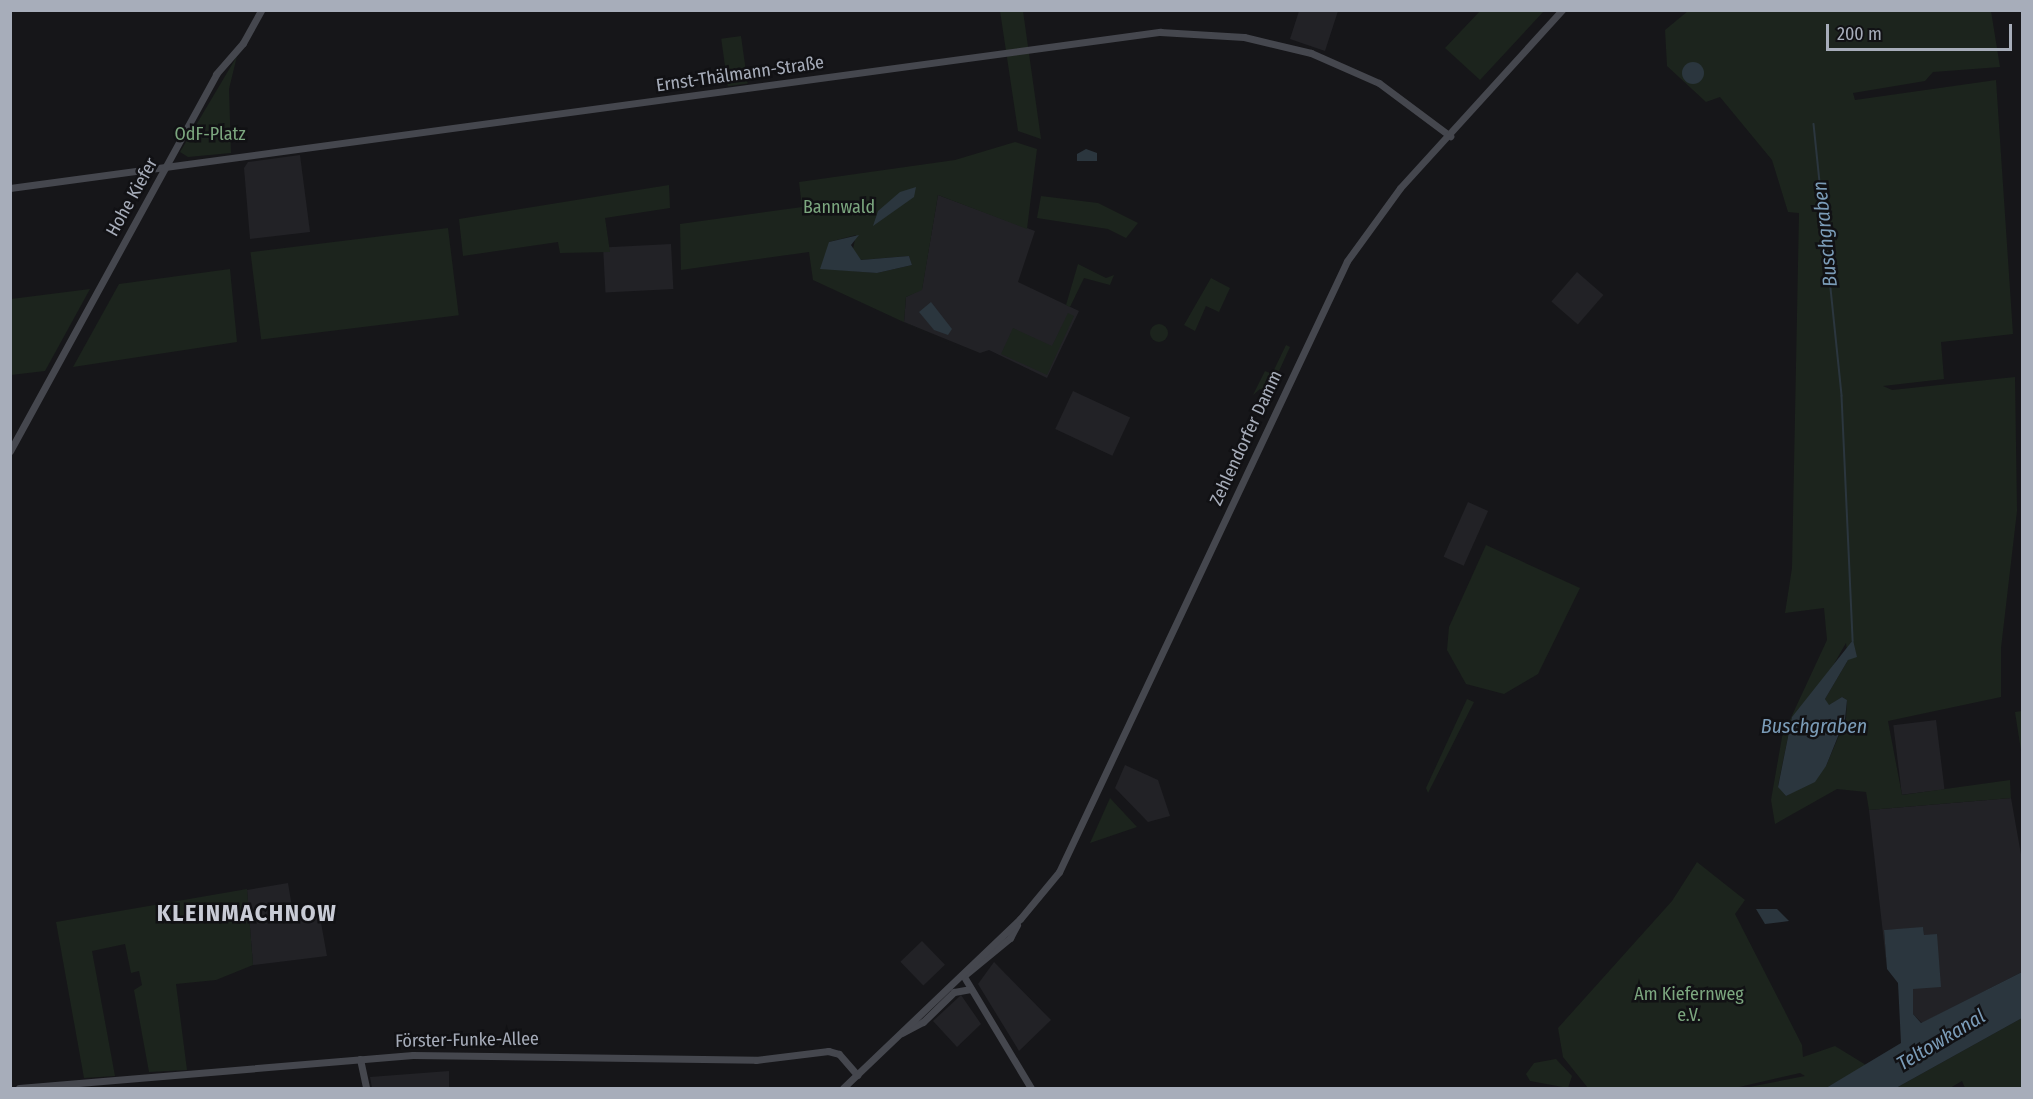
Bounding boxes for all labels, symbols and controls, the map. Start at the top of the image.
scale bar [1829,12,2015,50]
text: 200 m [1837,23,1882,45]
street label: Ernst-Thälmann-Straße [655,52,825,96]
park label: OdF-Platz [174,123,246,145]
street label: Hohe Kiefer [102,154,162,240]
water label: Buschgraben [1808,180,1842,288]
park label: Bannwald [803,196,875,218]
street label: Zehlendorfer Damm [1205,367,1287,509]
water label: Buschgraben [1761,714,1867,738]
district label: KLEINMACHNOW [157,900,337,928]
park label: Am Kiefernweg e.V. [1634,984,1744,1026]
water label: Teltowkanal [1892,1004,1990,1076]
street label: Förster-Funke-Allee [395,1028,539,1052]

